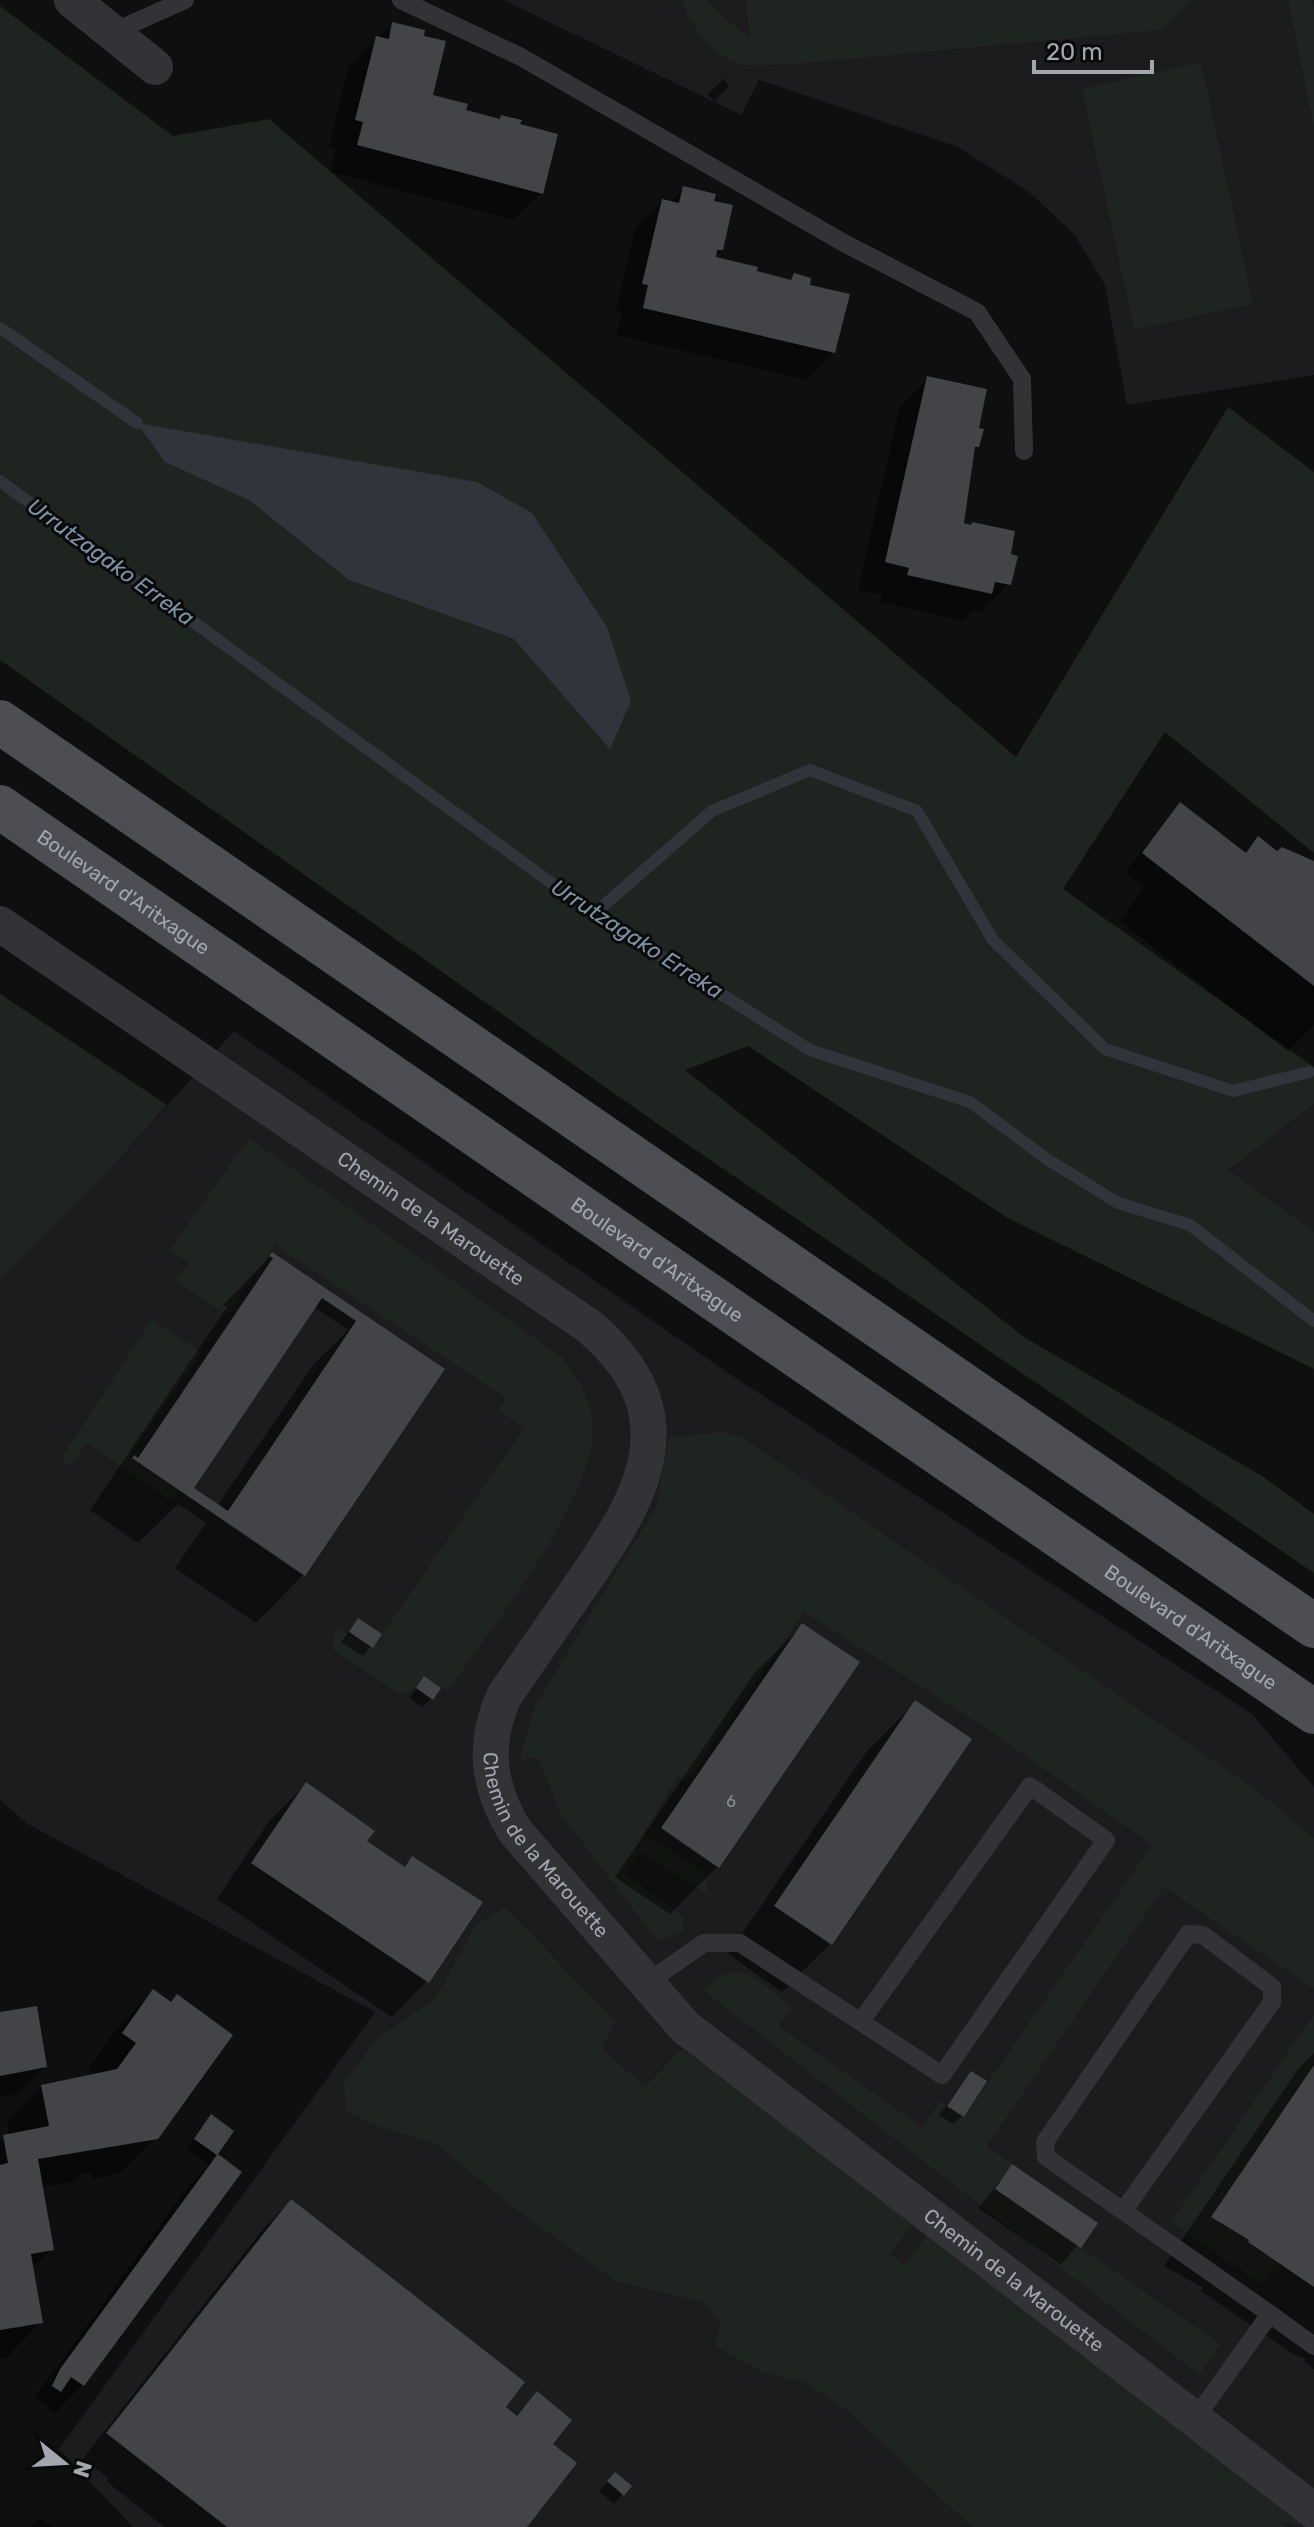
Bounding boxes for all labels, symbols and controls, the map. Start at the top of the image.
scale bar [1034,24,1152,74]
text: 20 m [1046,38,1103,66]
water label: Urrutzagako Erreka [22,493,200,632]
street label: Boulevard d'Aritxague [33,824,214,960]
water label: Urrutzagako Erreka [546,873,728,1005]
street label: Chemin de la Marouette [333,1146,529,1291]
street label: Boulevard d'Aritxague [566,1192,748,1327]
street label: Boulevard d'Aritxague [1100,1559,1282,1695]
street label: Chemin de la Marouette [479,1751,614,1943]
house number: 6 [726,1792,736,1811]
street label: Chemin de la Marouette [919,2203,1109,2357]
north arrow [24,2423,104,2503]
text: N [67,2457,98,2481]

